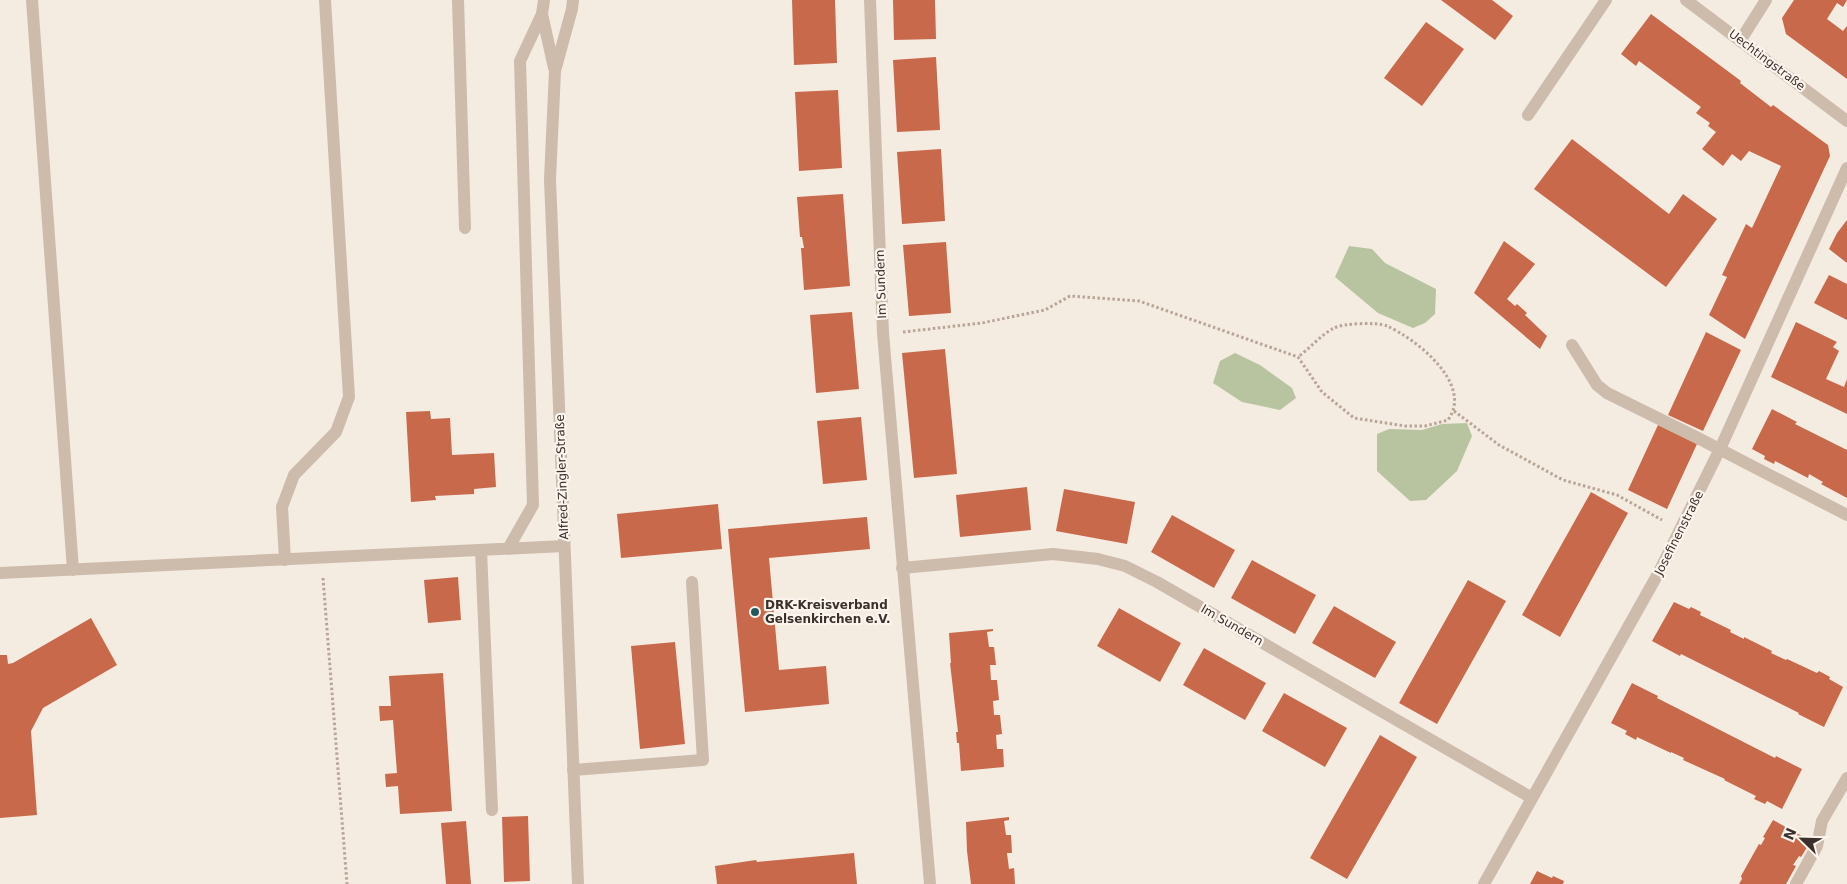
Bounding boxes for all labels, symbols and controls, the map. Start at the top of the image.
street label: Uechtingstraße [1726,27,1808,93]
street label: Im Sundern [873,249,889,319]
street label: Alfred-Zingler-Straße [553,414,571,540]
street label: Josefinenstraße [1651,488,1706,578]
place label: DRK-Kreisverband Gelsenkirchen e.V. [765,598,890,626]
street label: Im Sundern [1199,602,1265,648]
marker: DRK-Kreisverband Gelsenkirchen e.V. [749,606,761,618]
north arrow [1777,814,1827,864]
text: N [1780,825,1800,842]

